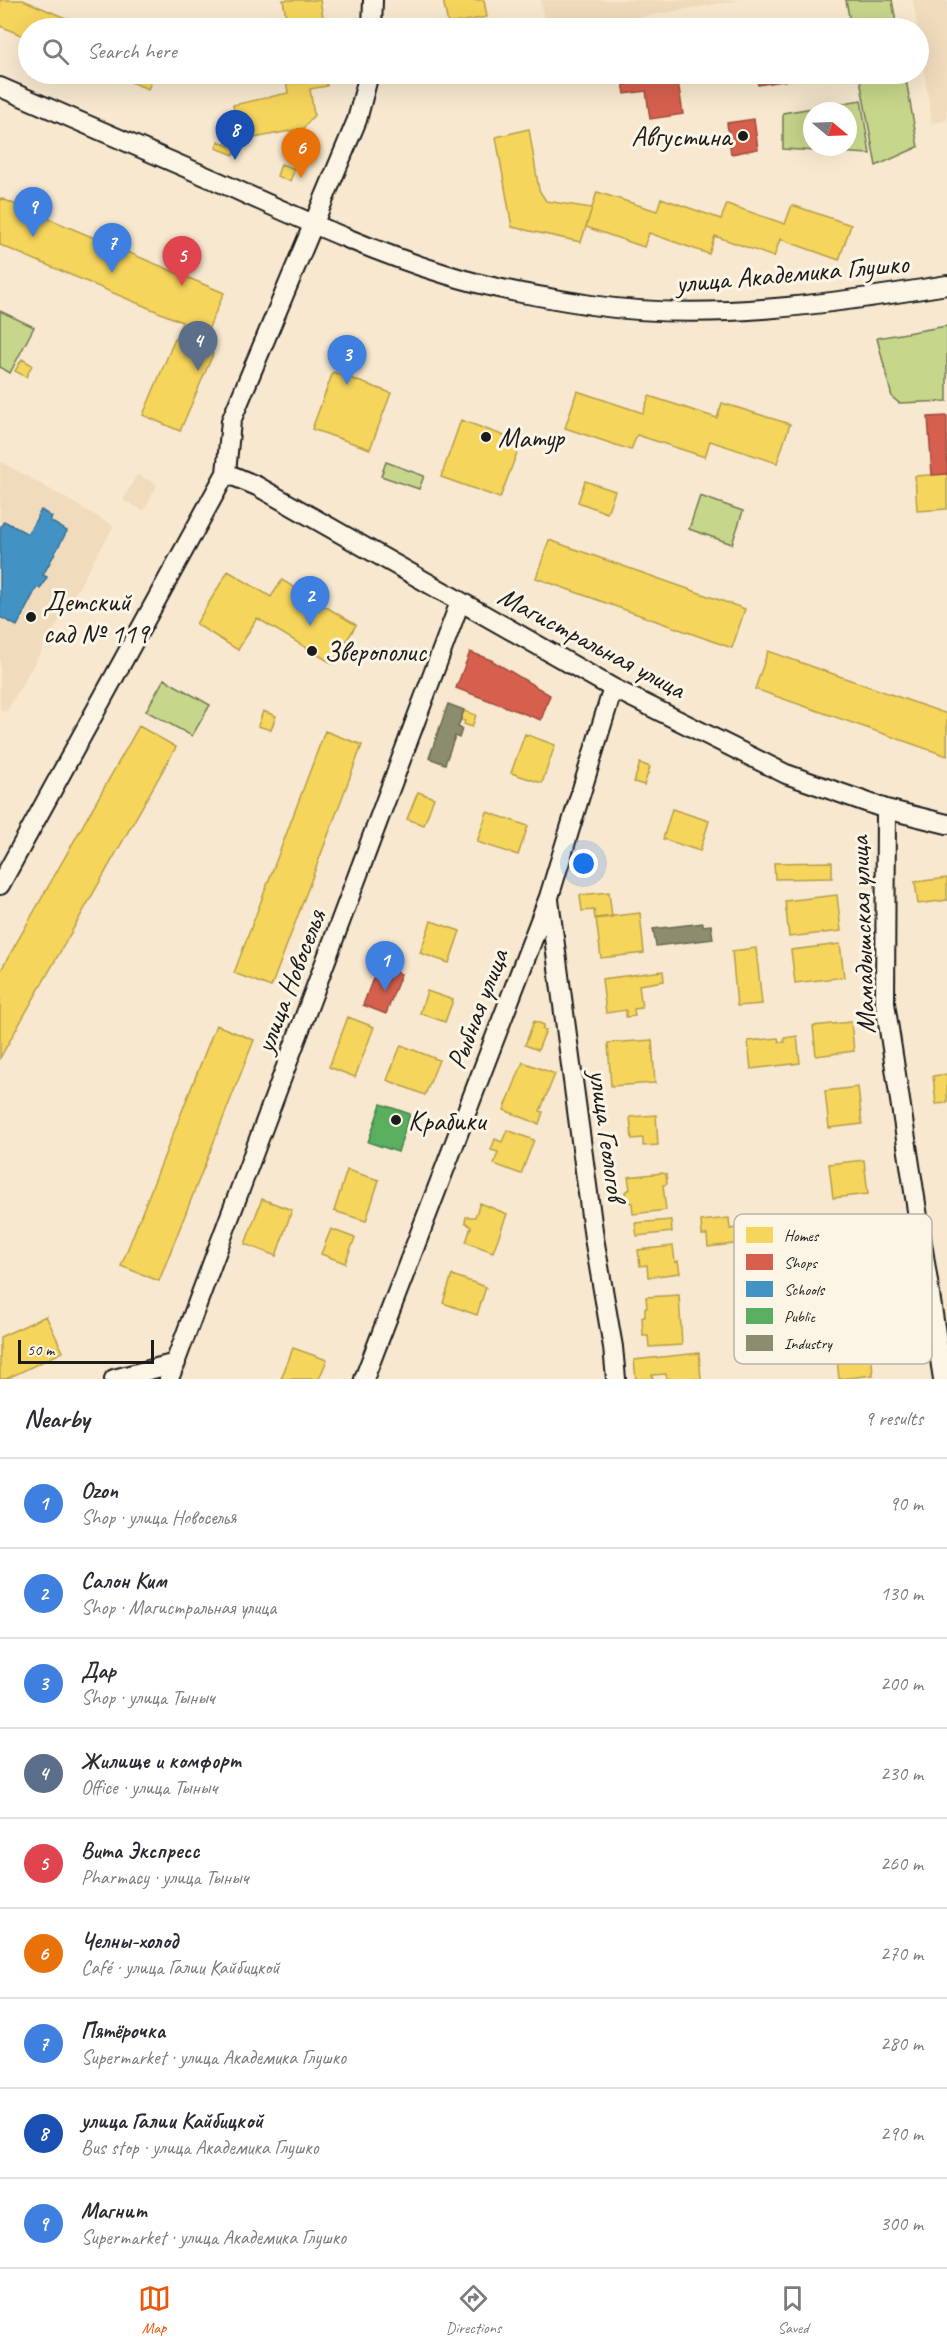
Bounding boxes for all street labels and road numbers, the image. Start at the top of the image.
street label: улица Академика Глушко [672,245,912,301]
street label: Магистральная улица [492,578,693,707]
street label: Мамадышская улица [841,834,883,1035]
street label: улица Новоселья [246,904,334,1060]
street label: Рыбная улица [438,942,516,1074]
street label: улица Геологов [581,1065,635,1208]

